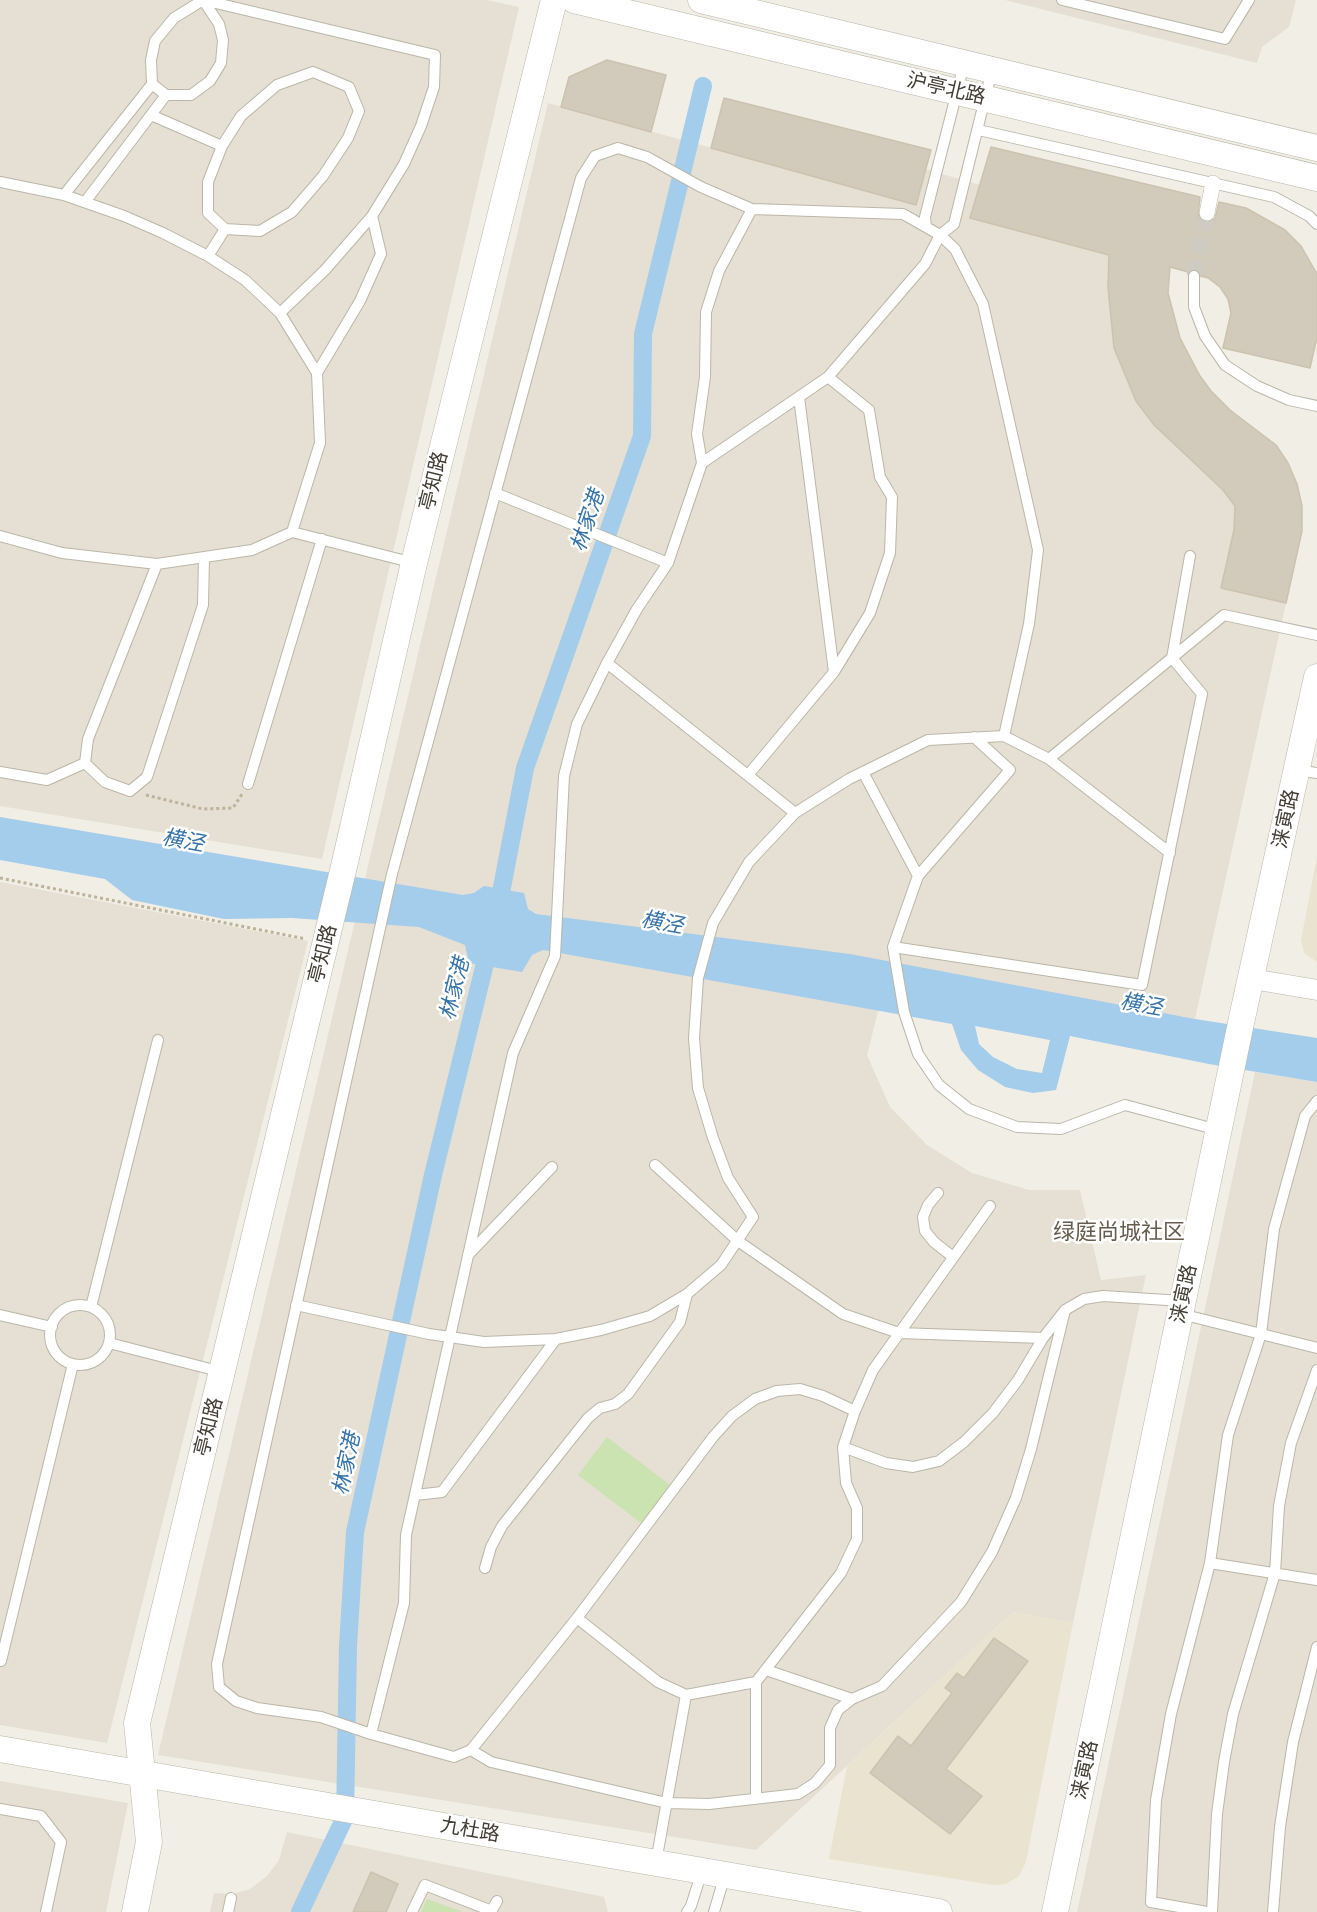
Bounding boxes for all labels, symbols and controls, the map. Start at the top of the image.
street label: 沪亭北路 [904,68,988,110]
street label: 亭知路 [415,449,453,513]
water label: 林家港 [566,487,610,555]
street label: 涞寅路 [1268,787,1304,851]
water label: 横泾 [160,825,206,857]
water label: 横泾 [639,907,685,939]
street label: 亭知路 [304,922,342,986]
water label: 林家港 [435,955,475,1023]
water label: 横泾 [1118,989,1164,1021]
district label: 绿庭尚城社区 [1053,1219,1185,1245]
street label: 涞寅路 [1166,1262,1202,1326]
street label: 亭知路 [190,1395,228,1459]
water label: 林家港 [328,1431,366,1497]
street label: 涞寅路 [1067,1738,1103,1802]
street label: 九杜路 [438,1813,502,1847]

